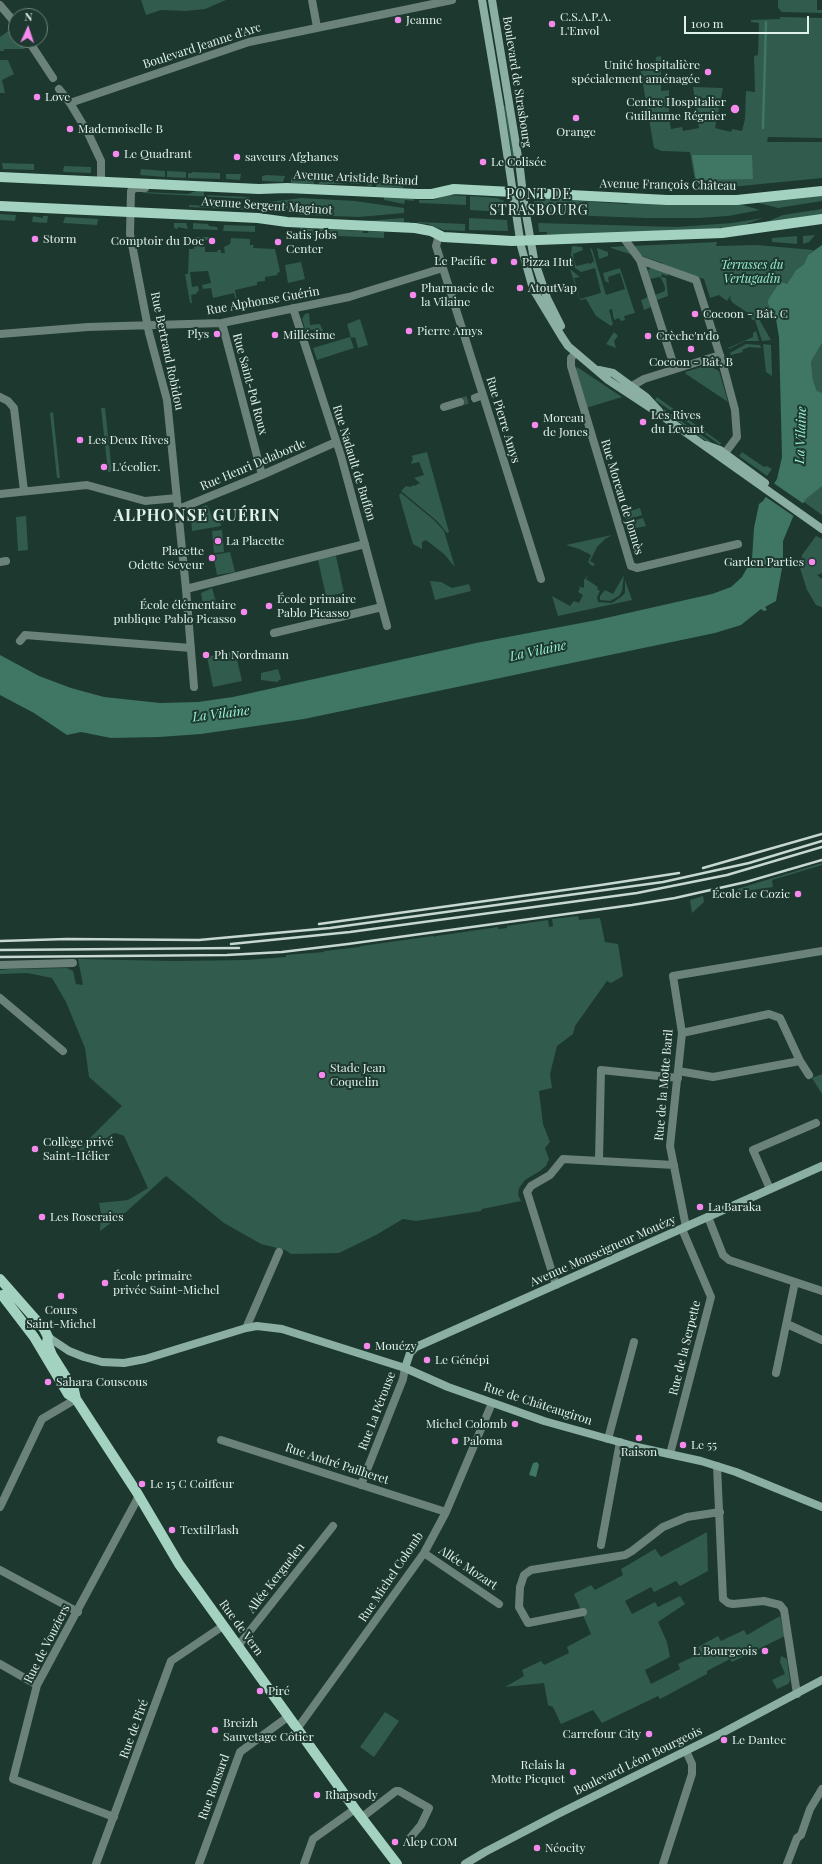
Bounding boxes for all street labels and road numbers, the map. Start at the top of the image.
street label: Boulevard de Strasbourg [500,15,534,149]
street label: Boulevard Jeanne d'Arc [141,20,263,72]
street label: Avenue Aristide Briand [293,168,419,188]
street label: Avenue François Château [600,177,736,193]
street label: Avenue Sergent Maginot [201,194,333,218]
street label: Rue Alphonse Guérin [205,284,321,318]
street label: Rue Bertrand Robidou [147,291,187,411]
street label: Rue Saint-Pol Roux [230,332,270,436]
street label: Rue Pierre Amys [483,375,523,465]
street label: Rue Nadault de Buffon [330,403,378,523]
street label: Rue Henri Delaborde [198,436,308,494]
street label: Rue Moreau de Jonnès [598,438,646,556]
street label: Rue de la Motte Baril [652,1029,676,1141]
street label: Avenue Monseigneur Mouézy [528,1212,678,1290]
street label: Rue de la Serpette [666,1299,704,1397]
street label: Rue La Pérouse [355,1370,399,1452]
street label: Rue de Châteaugiron [482,1380,594,1428]
street label: Rue André Pailheret [283,1440,391,1488]
street label: Rue Michel Colomb [356,1529,426,1625]
street label: Allée Kerguelen [244,1540,308,1616]
street label: Allée Mozart [436,1543,500,1593]
street label: Rue de Vern [216,1597,266,1659]
street label: Rue de Vouziers [21,1602,73,1686]
street label: Rue de Piré [117,1698,151,1760]
street label: Boulevard Léon Bourgeois [571,1724,705,1798]
street label: Rue Ronsard [195,1752,233,1822]

